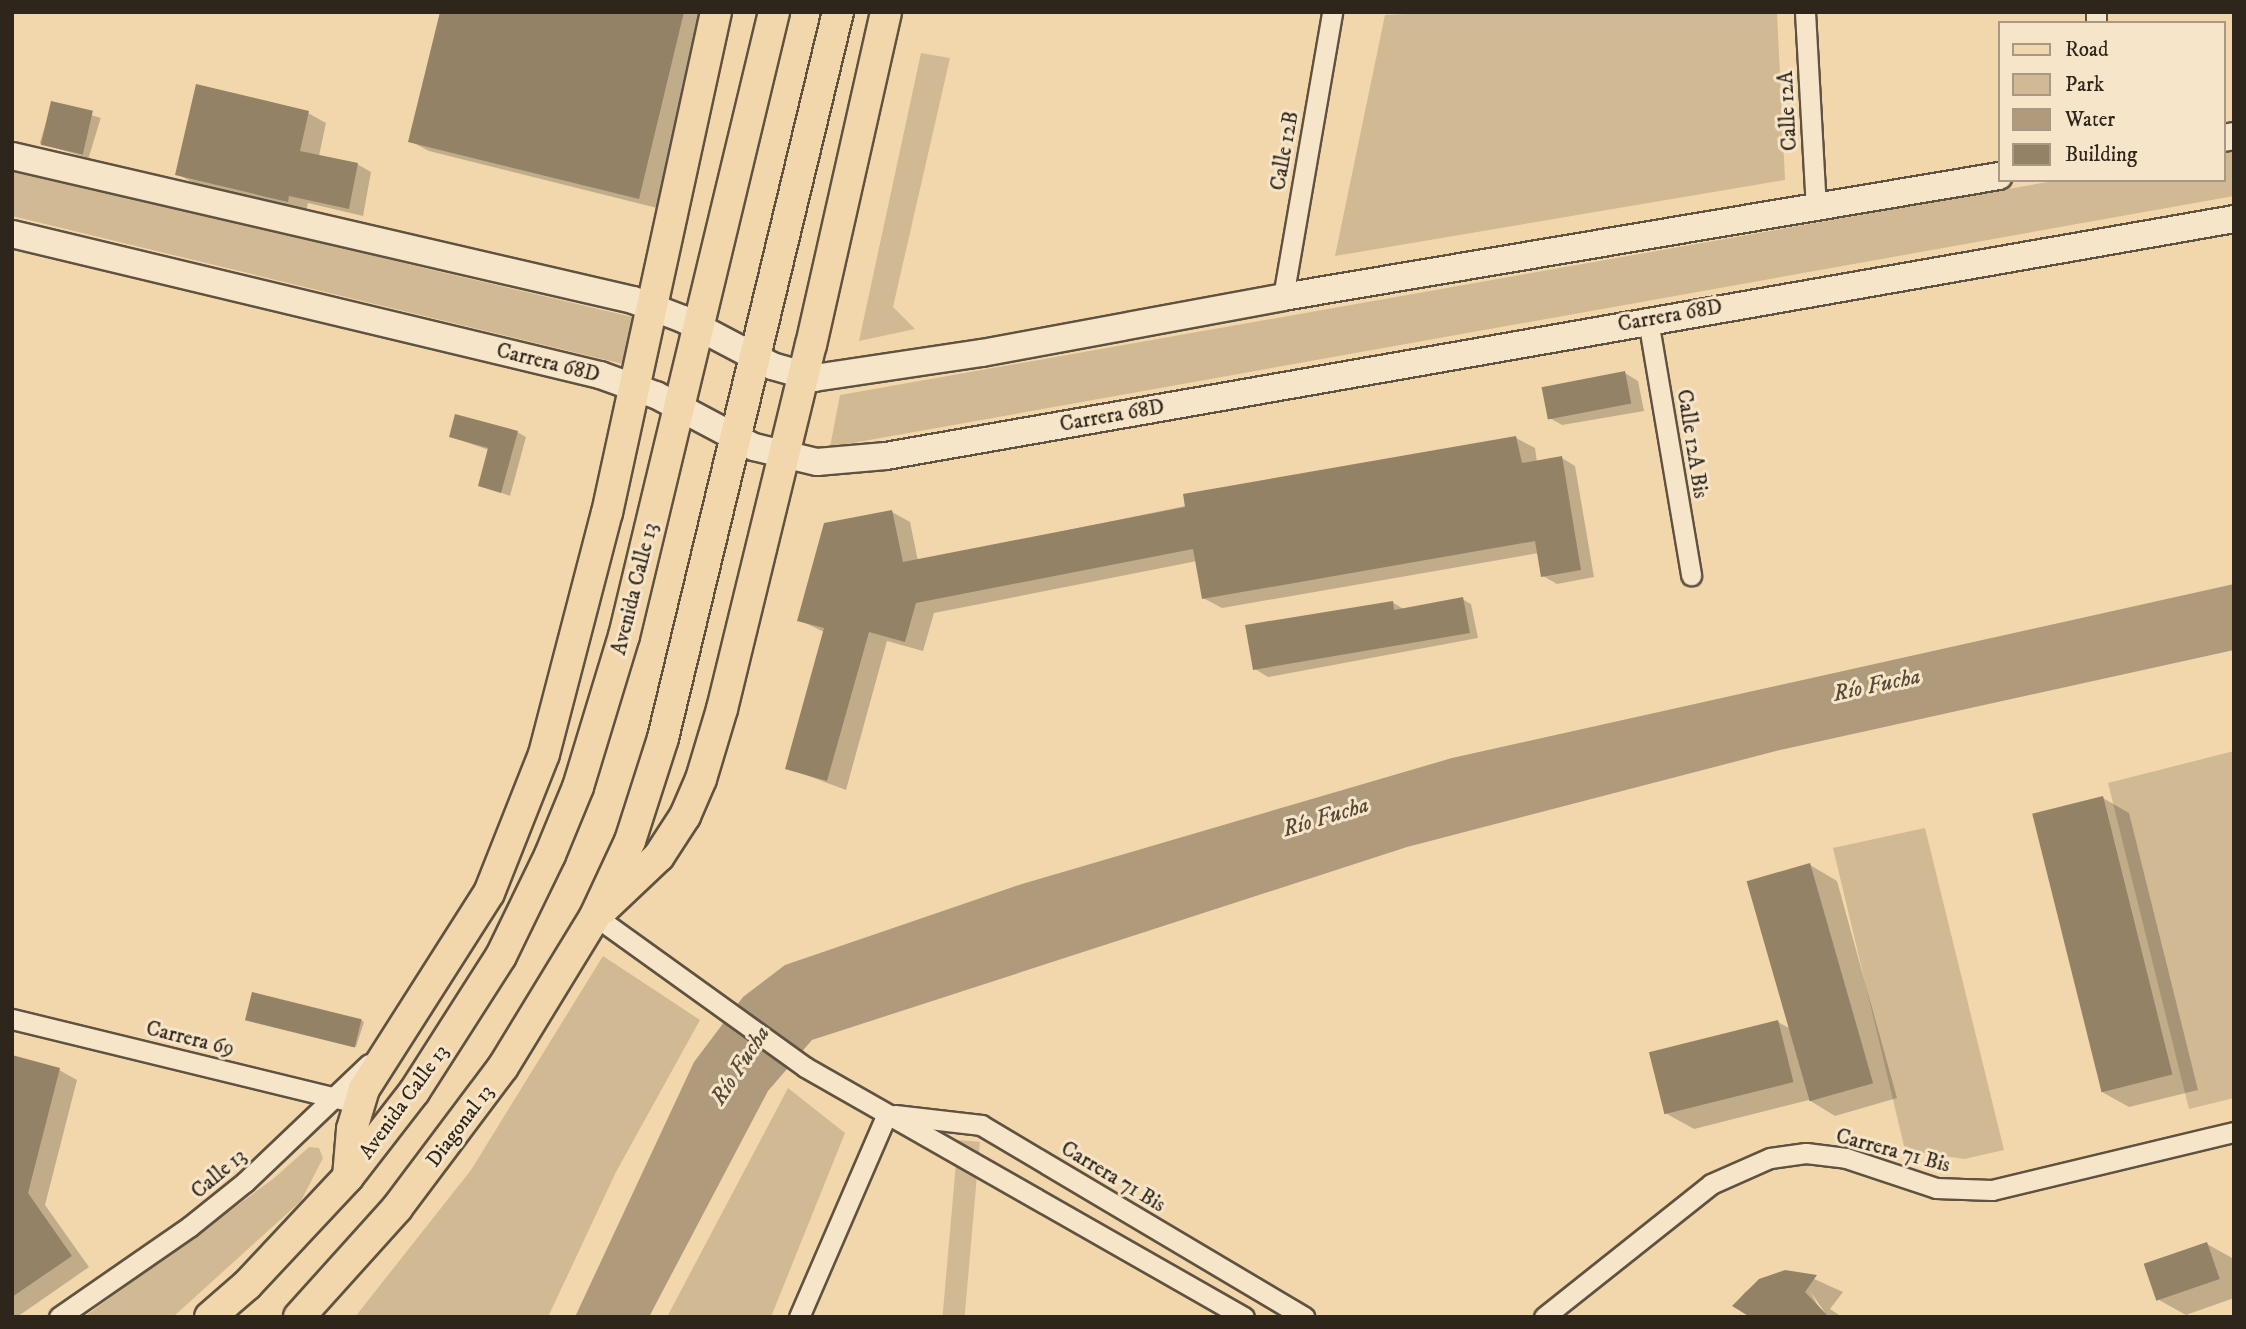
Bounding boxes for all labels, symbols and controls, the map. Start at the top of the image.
legend [1997,21,2225,182]
text: Road [2065,37,2109,63]
street label: Calle 12A [1773,70,1803,152]
text: Park [2065,72,2104,98]
text: Water [2065,107,2115,133]
street label: Calle 12B [1266,109,1304,193]
text: Building [2065,142,2137,168]
street label: Carrera 68D [1616,294,1724,338]
street label: Carrera 68D [494,338,602,388]
street label: Calle 12A Bis [1671,388,1713,500]
street label: Carrera 68D [1058,394,1166,438]
street label: Avenida Calle 13 [606,520,664,658]
water label: Río Fucha [1831,663,1923,709]
water label: Río Fucha [1280,792,1372,844]
street label: Carrera 69 [143,1016,237,1062]
water label: Río Fucha [705,1021,777,1111]
street label: Avenida Calle 13 [354,1040,454,1164]
street label: Diagonal 13 [421,1080,499,1172]
street label: Carrera 71 Bis [1833,1124,1953,1178]
street label: Carrera 71 Bis [1056,1136,1170,1218]
street label: Calle 13 [186,1144,252,1204]

